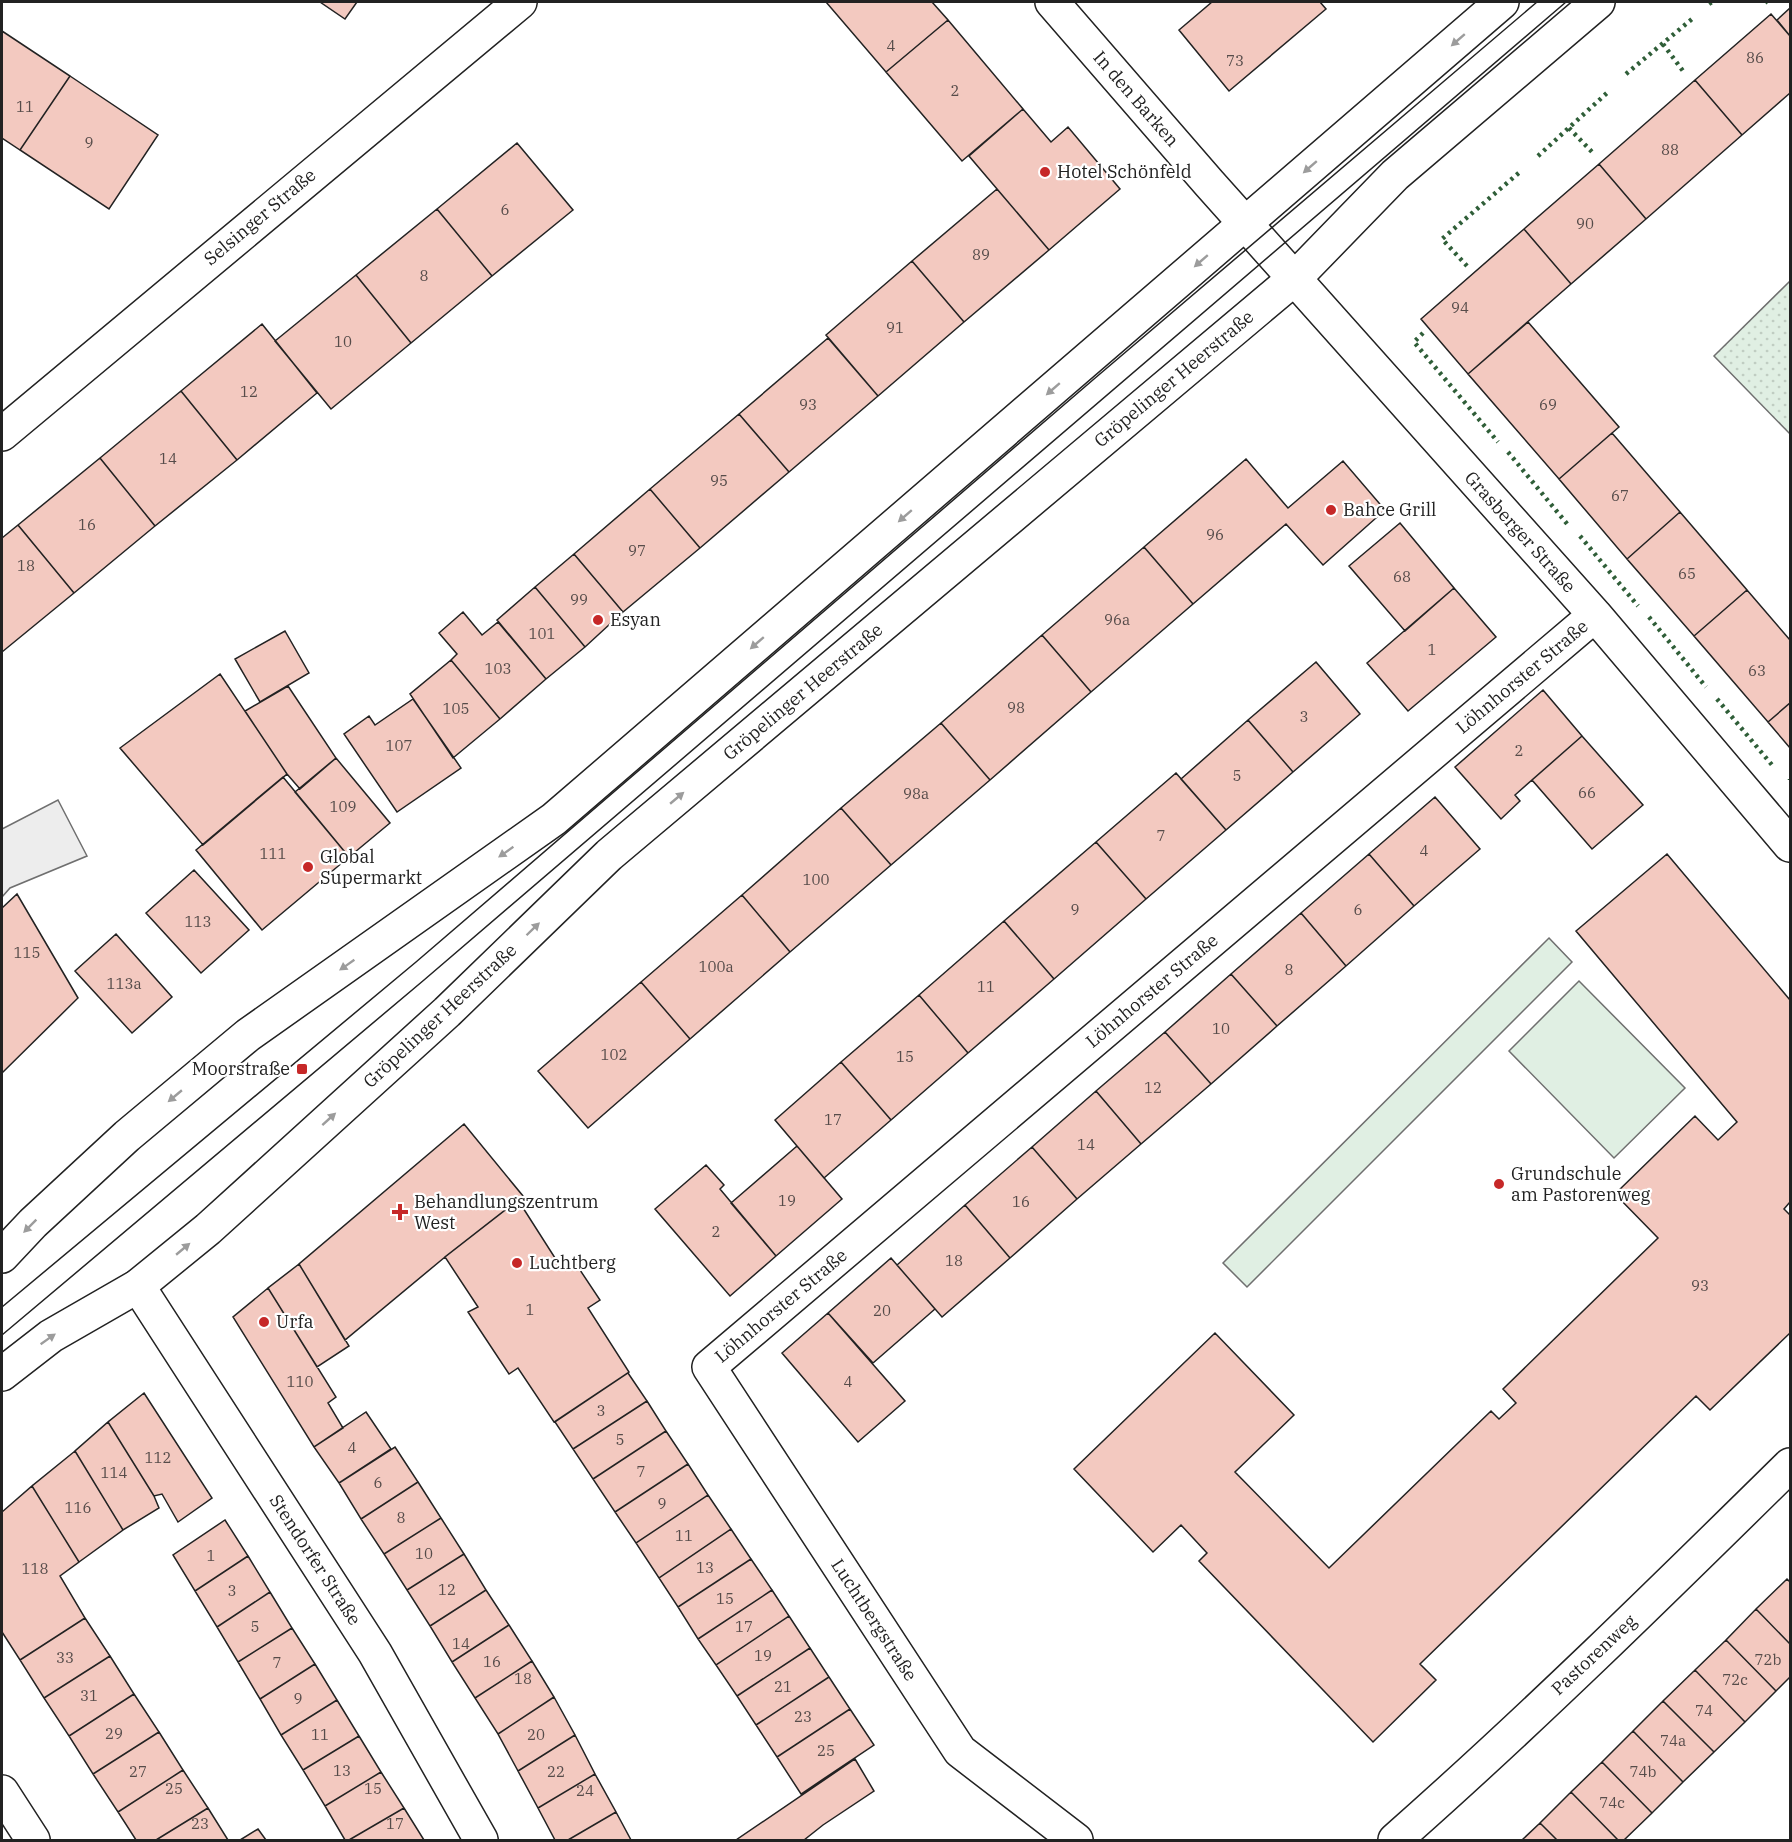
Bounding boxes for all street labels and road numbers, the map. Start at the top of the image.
street label: In den Barken [1089,46,1184,151]
street label: Selsinger Straße [199,163,320,270]
street label: Gröpelinger Heerstraße [1089,305,1258,452]
street label: Grasberger Straße [1460,466,1581,597]
street label: Löhnhorster Straße [1451,615,1593,739]
street label: Gröpelinger Heerstraße [718,618,887,765]
street label: Löhnhorster Straße [1081,929,1223,1053]
street label: Gröpelinger Heerstraße [358,939,521,1093]
street label: Löhnhorster Straße [710,1244,852,1368]
street label: Stendorfer Straße [265,1490,366,1629]
street label: Luchtbergstraße [826,1554,922,1685]
street label: Pastorenweg [1546,1609,1641,1700]

